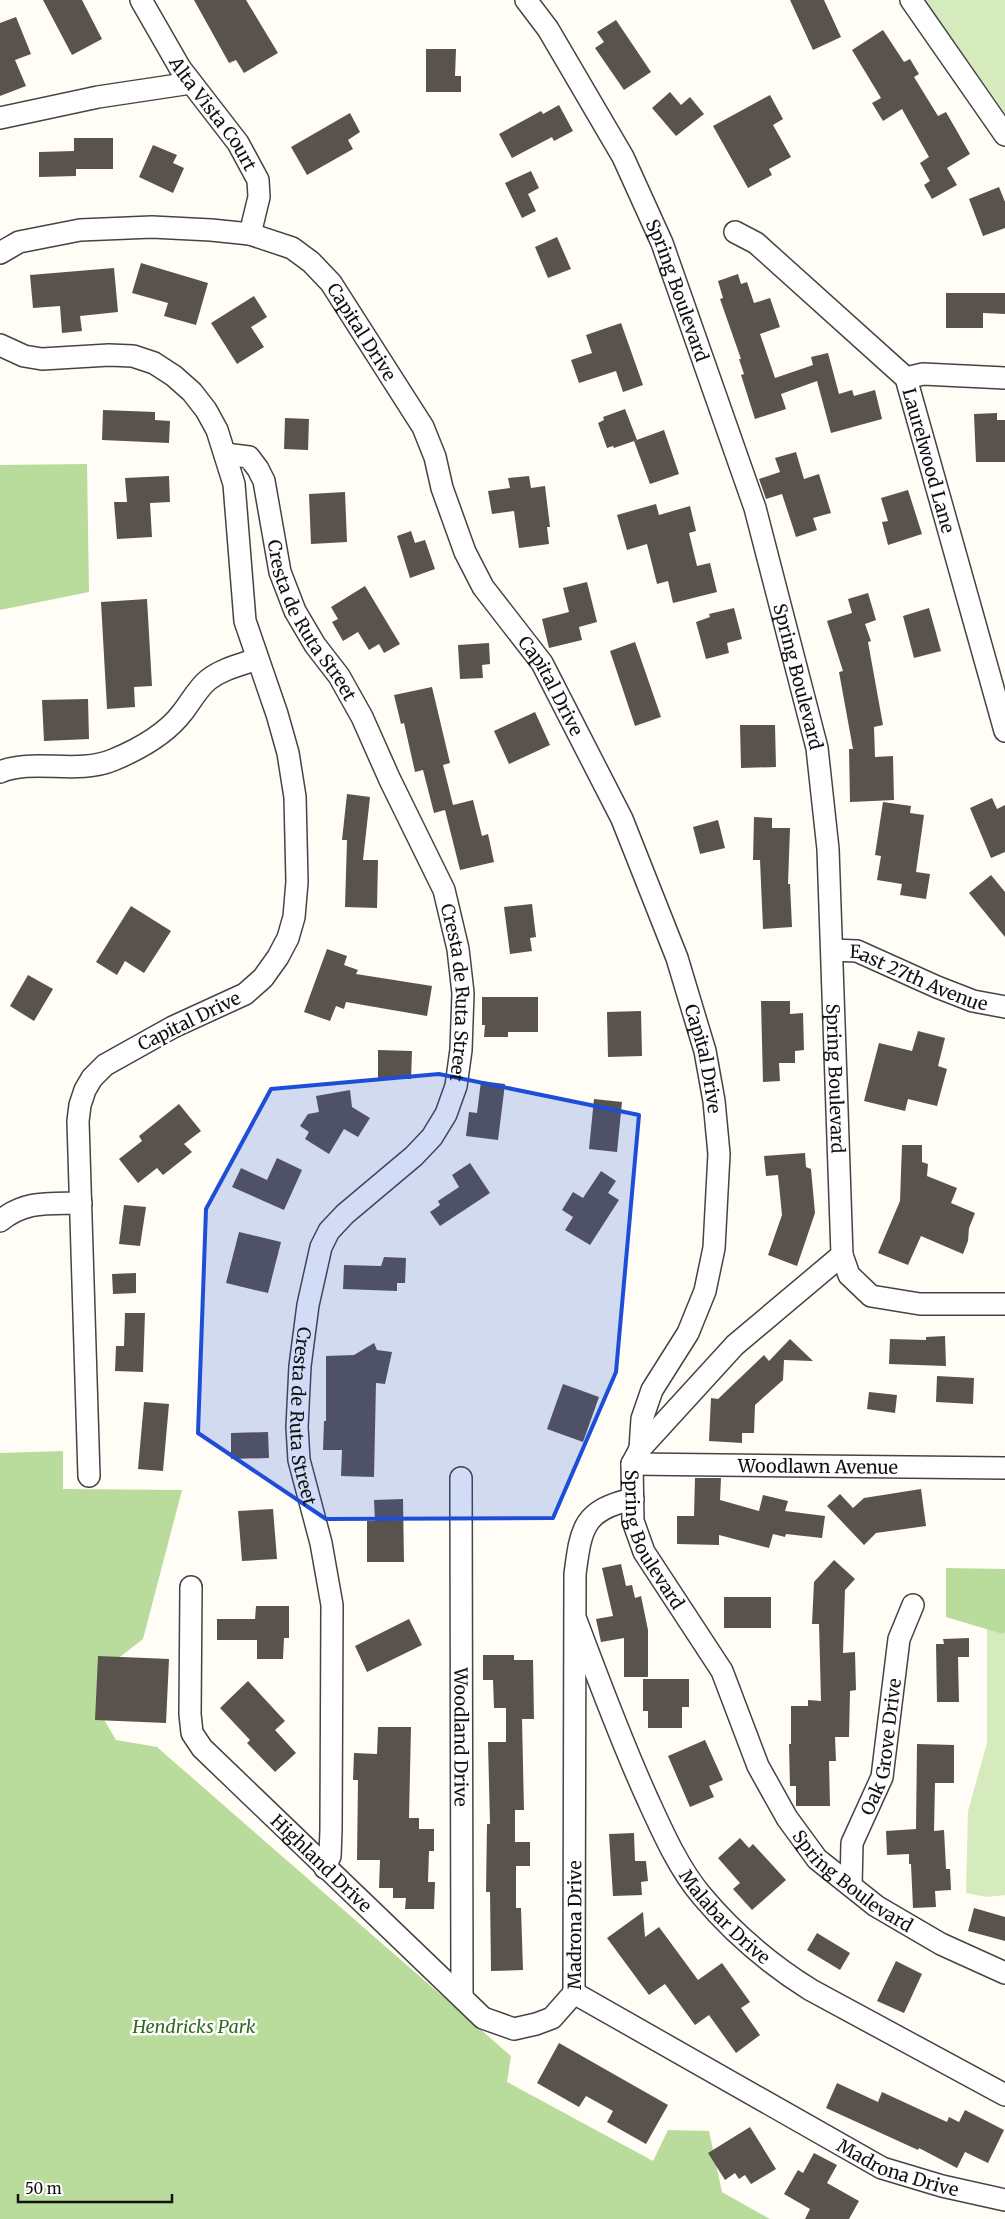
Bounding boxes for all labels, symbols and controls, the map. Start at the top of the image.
street label: Alta Vista Court [164,52,262,174]
street label: Spring Boulevard [641,215,714,365]
street label: Capital Drive [322,278,402,385]
street label: Laurelwood Lane [898,385,960,535]
street label: Cresta de Ruta Street [263,538,362,705]
street label: Spring Boulevard [769,601,828,752]
street label: Capital Drive [514,631,589,739]
street label: Cresta de Ruta Street [436,901,475,1083]
street label: East 27th Avenue [849,939,990,1015]
street label: Capital Drive [134,986,244,1056]
street label: Capital Drive [680,1001,727,1114]
street label: Spring Boulevard [822,1003,850,1154]
street label: Cresta de Ruta Street [285,1326,322,1508]
street label: Woodlawn Avenue [737,1454,898,1478]
street label: Spring Boulevard [621,1469,690,1613]
street label: Woodland Drive [450,1666,473,1807]
street label: Oak Grove Drive [855,1677,906,1819]
street label: Highland Drive [266,1809,377,1917]
street label: Spring Boulevard [788,1825,917,1937]
street label: Madrona Drive [563,1860,586,1990]
street label: Malabar Drive [674,1865,775,1969]
park label: Hendricks Park [131,2015,256,2038]
street label: Madrona Drive [833,2133,961,2201]
scale bar [18,2172,171,2204]
text: 50 m [25,2179,62,2198]

